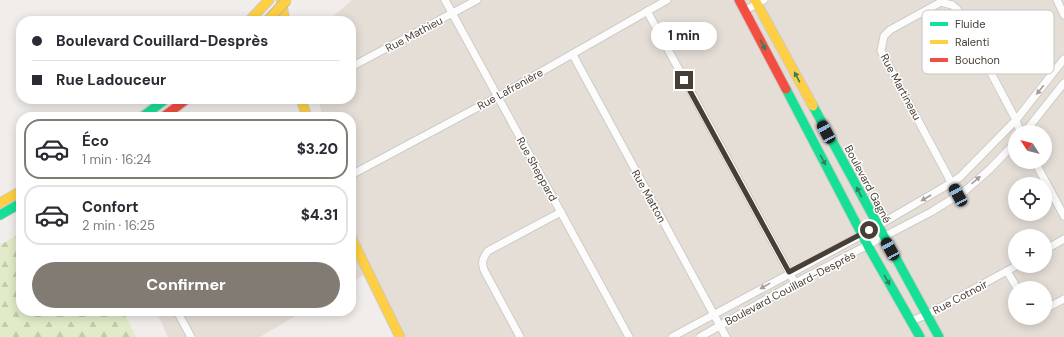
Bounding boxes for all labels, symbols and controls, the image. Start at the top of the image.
legend [922,10,1054,74]
street label: Rue Mathieu [383,13,445,55]
text: Fluide [955,17,985,31]
callout: 1 min [651,22,717,50]
text: 1 min [668,27,700,44]
text: Boulevard Couillard-Desprès [56,31,268,51]
text: Ralenti [955,35,989,49]
one-way arrow [759,39,766,51]
street label: Rue Martineau [878,51,924,123]
text: Bouchon [955,53,1000,67]
street label: Rue Lafrenière [475,65,545,113]
text: Rue Ladouceur [56,70,166,90]
route end [675,71,693,89]
one-way arrow [793,71,800,83]
one-way arrow [1036,84,1044,95]
car [815,119,837,145]
north arrow [1008,125,1052,169]
map controls [1008,125,1052,325]
icon: car [34,131,70,167]
text: Éco [82,131,109,151]
street label: Rue Sheppard [514,134,560,204]
text: $3.20 [297,139,338,159]
street label: Boulevard Gagné [842,143,894,225]
text: 1 min · 16:24 [82,151,151,168]
one-way arrow [819,155,826,166]
street label: Rue Matton [629,167,669,225]
one-way arrow [971,176,982,185]
button: locate [1008,177,1052,221]
car [947,182,969,208]
one-way arrow [855,186,862,197]
one-way arrow [920,195,932,202]
icon: car [34,197,70,233]
text: Confort [82,197,139,217]
text: $4.31 [301,205,338,225]
text: 2 min · 16:25 [82,217,155,234]
route start [860,221,878,239]
button: + [1008,229,1052,273]
car [879,236,901,262]
street label: Boulevard Couillard-Desprès [722,248,858,328]
button: Confirmer [32,262,340,308]
one-way arrow [884,274,891,286]
street label: Rue Cotnoir [930,277,990,317]
button: − [1008,281,1052,325]
one-way arrow [759,282,771,289]

